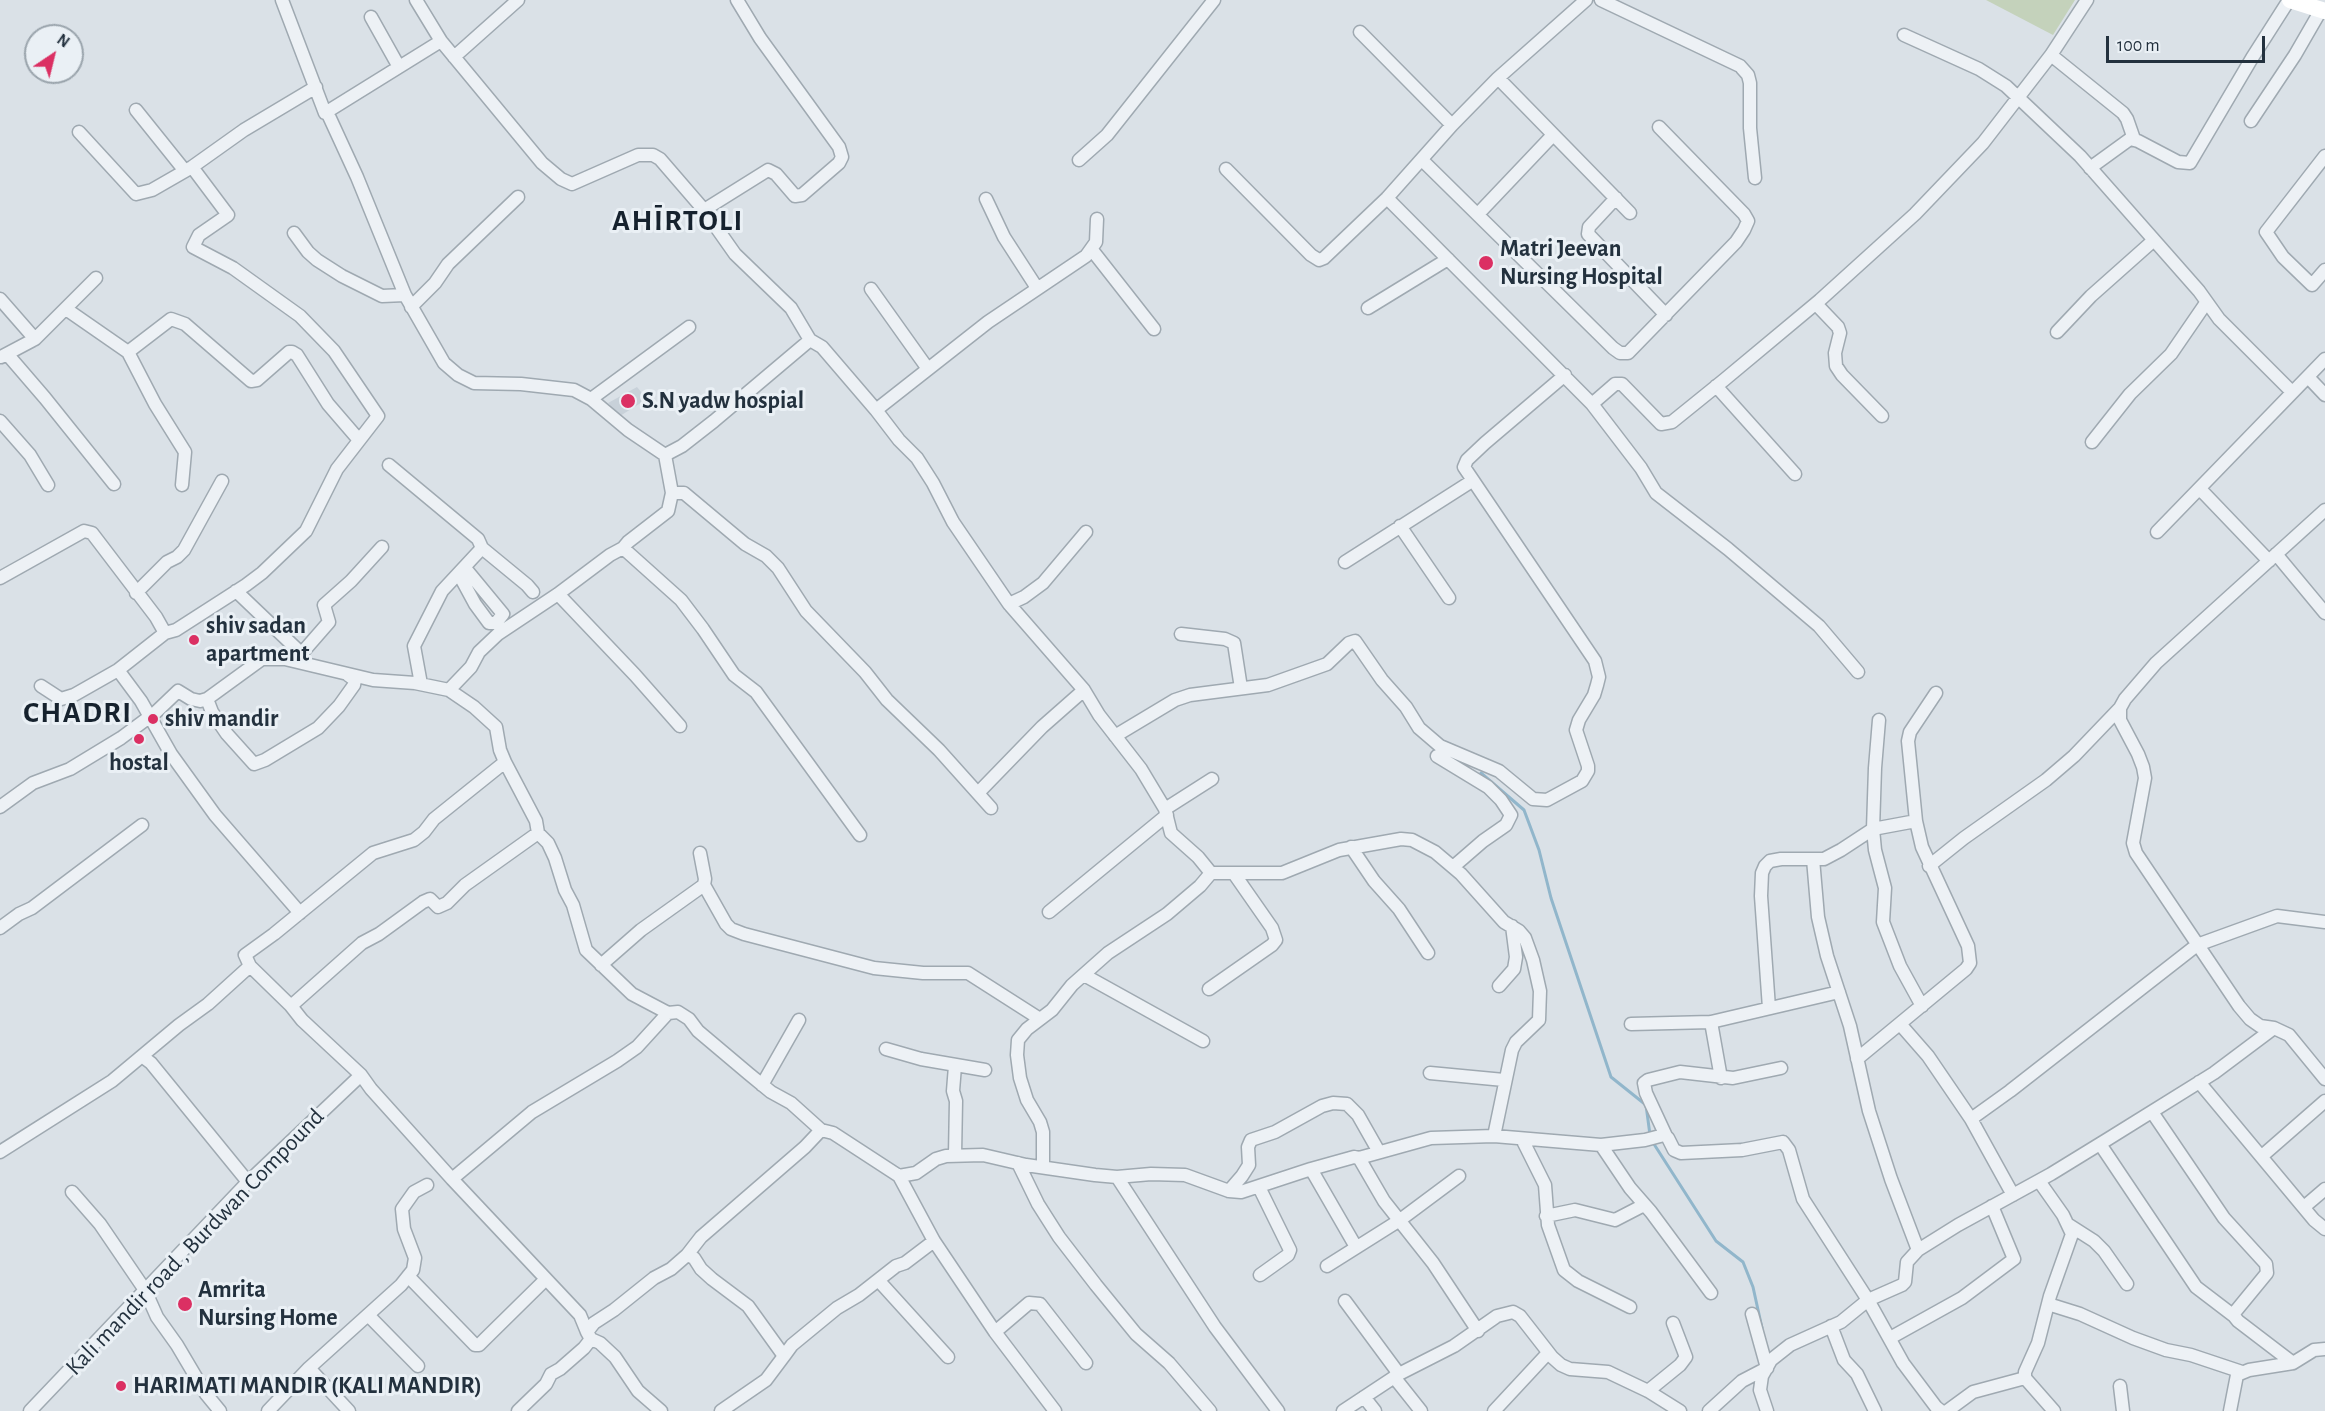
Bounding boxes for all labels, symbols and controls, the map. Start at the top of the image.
north arrow [24,24,84,84]
scale bar [2109,24,2268,62]
text: N [54,31,72,51]
text: 100 m [2117,37,2160,55]
district label: AHĪRTOLI [612,203,744,239]
place label: Matri Jeevan Nursing Hospital [1500,235,1663,291]
marker: Matri Jeevan Nursing Hospital [1477,254,1495,272]
place label: S.N yadw hospial [642,387,804,415]
marker: S.N yadw hospial [619,392,637,410]
place label: shiv sadan apartment [206,612,309,668]
marker: shiv sadan apartment [187,633,201,647]
district label: CHADRI [23,695,133,731]
place label: shiv mandir [165,705,278,733]
marker: shiv mandir [146,712,160,726]
marker: hostal [132,732,146,746]
place label: hostal [109,749,169,777]
street label: Kali mandir road , Burdwan Compound [60,1102,330,1382]
place label: Amrita Nursing Home [198,1276,338,1332]
marker: Amrita Nursing Home [176,1295,194,1313]
place label: HARIMATI MANDIR (KALI MANDIR) [133,1372,482,1400]
marker: HARIMATI MANDIR (KALI MANDIR) [114,1379,128,1393]

